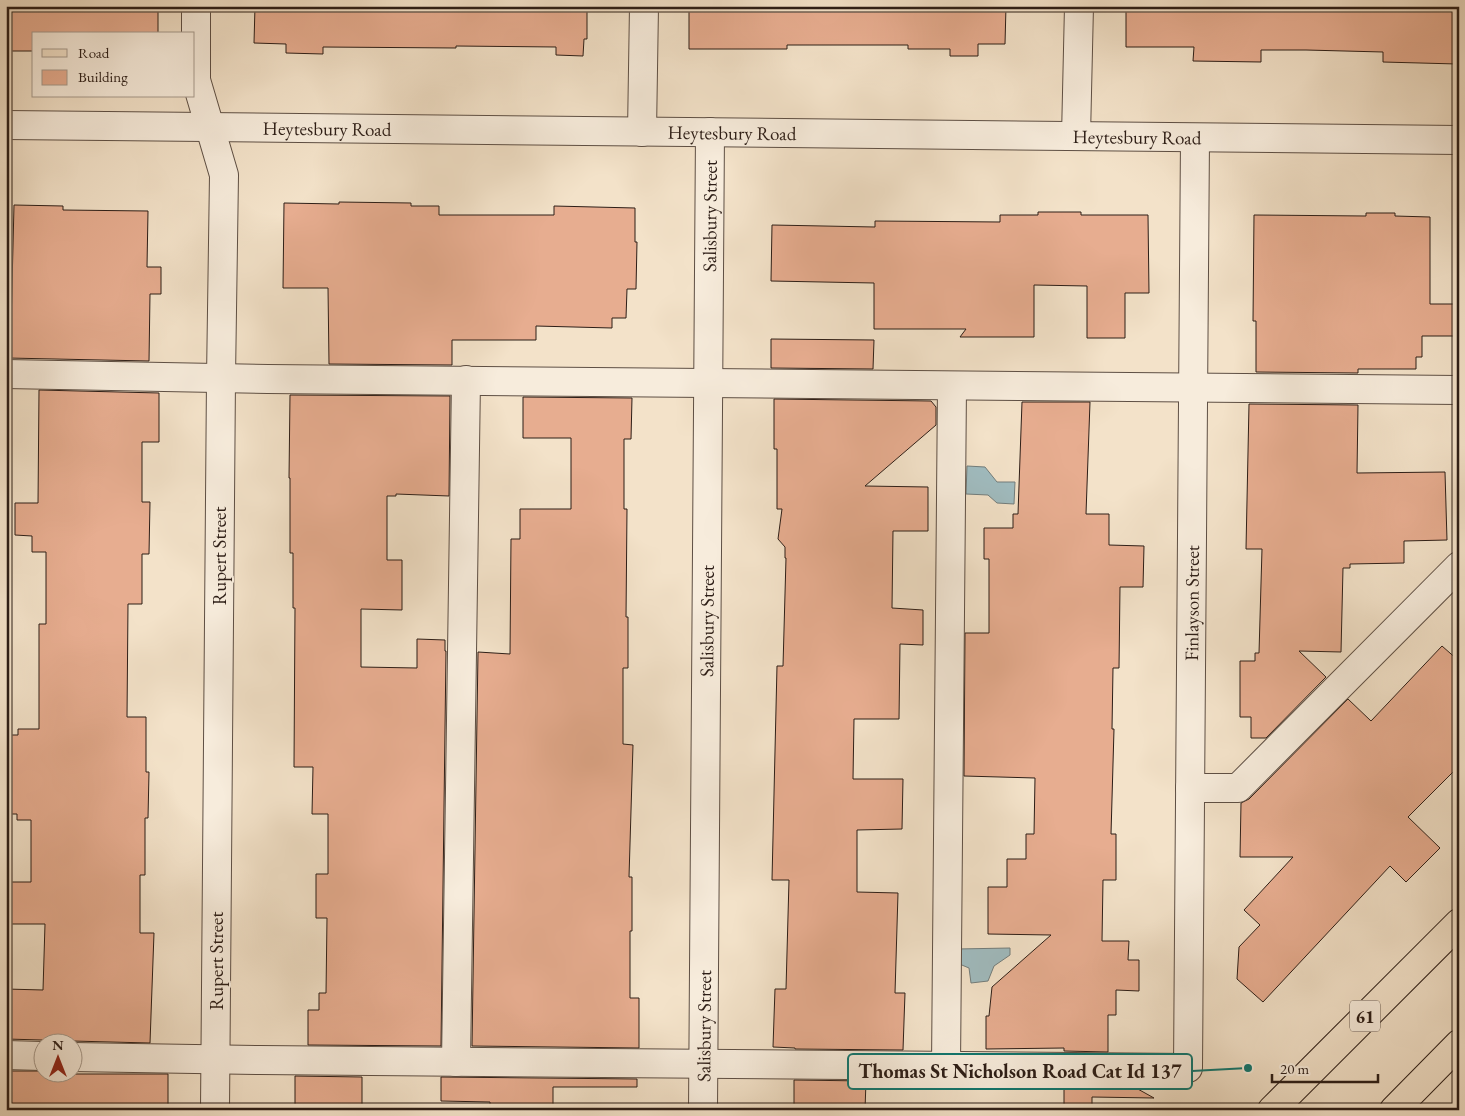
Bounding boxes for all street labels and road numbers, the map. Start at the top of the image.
street label: Heytesbury Road [262,115,392,141]
street label: Heytesbury Road [667,119,797,146]
street label: Heytesbury Road [1072,124,1202,150]
street label: Salisbury Street [696,160,722,272]
street label: Rupert Street [207,507,232,605]
street label: Finlayson Street [1179,545,1204,661]
street label: Salisbury Street [694,565,719,677]
street label: Rupert Street [204,912,229,1010]
street label: Salisbury Street [691,970,717,1082]
road number: 61 [1350,1000,1380,1032]

